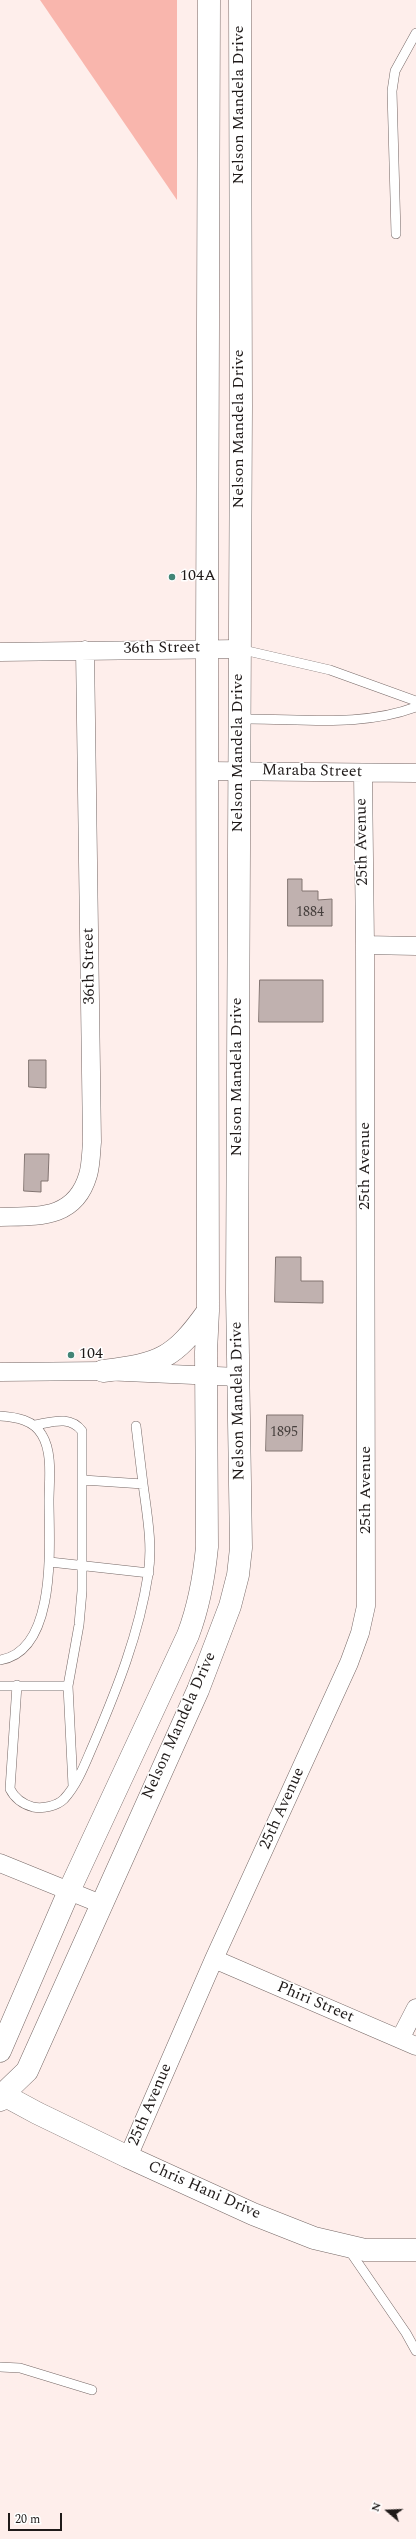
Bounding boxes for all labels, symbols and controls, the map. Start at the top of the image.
street label: Nelson Mandela Drive [230,26,250,184]
street label: Nelson Mandela Drive [230,350,250,508]
place label: 104A [180,567,216,587]
marker: 104A [167,572,177,582]
street label: 36th Street [123,639,201,659]
street label: Nelson Mandela Drive [229,674,249,832]
street label: Maraba Street [262,762,362,782]
street label: 25th Avenue [353,798,373,886]
house number: 1884 [296,905,324,921]
street label: 36th Street [80,927,100,1005]
street label: Nelson Mandela Drive [228,998,248,1156]
street label: 25th Avenue [356,1122,376,1210]
street label: Nelson Mandela Drive [228,1321,250,1481]
place label: 104 [79,1345,103,1365]
marker: 104 [66,1350,76,1360]
house number: 1895 [270,1425,298,1441]
street label: 25th Avenue [357,1446,377,1534]
street label: Nelson Mandela Drive [139,1649,221,1803]
street label: 25th Avenue [256,1765,310,1853]
street label: Phiri Street [274,1978,356,2028]
street label: 25th Avenue [125,2061,177,2149]
street label: Chris Hani Drive [145,2158,263,2224]
north arrow [368,2491,408,2531]
text: N [367,2500,386,2514]
scale bar [10,2505,64,2531]
text: 20 m [15,2510,40,2529]

